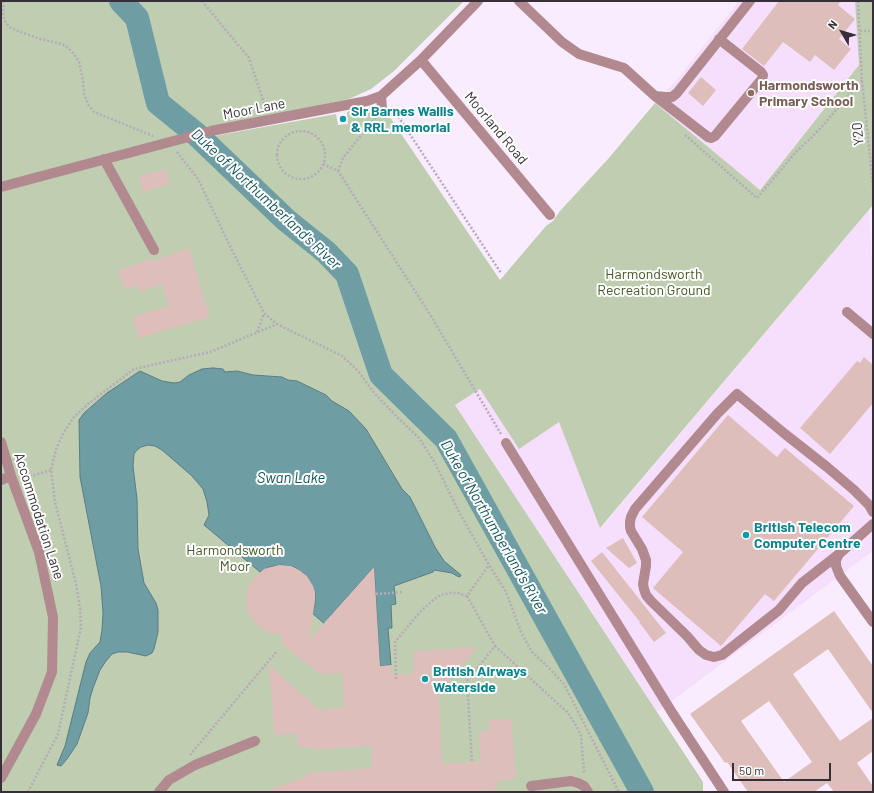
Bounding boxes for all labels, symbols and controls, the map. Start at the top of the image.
north arrow [822,12,862,52]
text: N [825,17,840,31]
place label: Harmondsworth Primary School [759,77,859,110]
street label: Moorland Road [461,88,531,168]
marker: Harmondsworth Primary School [746,88,756,98]
street label: Moor Lane [221,95,287,123]
place label: Sir Barnes Wallis & RRL memorial [351,103,454,136]
marker: Sir Barnes Wallis & RRL memorial [338,114,348,124]
street label: Y20 [848,122,868,146]
water label: Duke of Northumberland's River [187,125,345,273]
park label: Harmondsworth Recreation Ground [597,266,711,298]
water label: Duke of Northumberland's River [437,437,551,617]
street label: Accommodation Lane [11,450,67,582]
water label: Swan Lake [257,469,325,487]
place label: British Telecom Computer Centre [754,519,861,552]
marker: British Telecom Computer Centre [741,530,751,540]
park label: Harmondsworth Moor [186,542,284,574]
place label: British Airways Waterside [433,663,527,696]
marker: British Airways Waterside [420,674,430,684]
scale bar [734,755,833,781]
text: 50 m [739,763,764,777]

